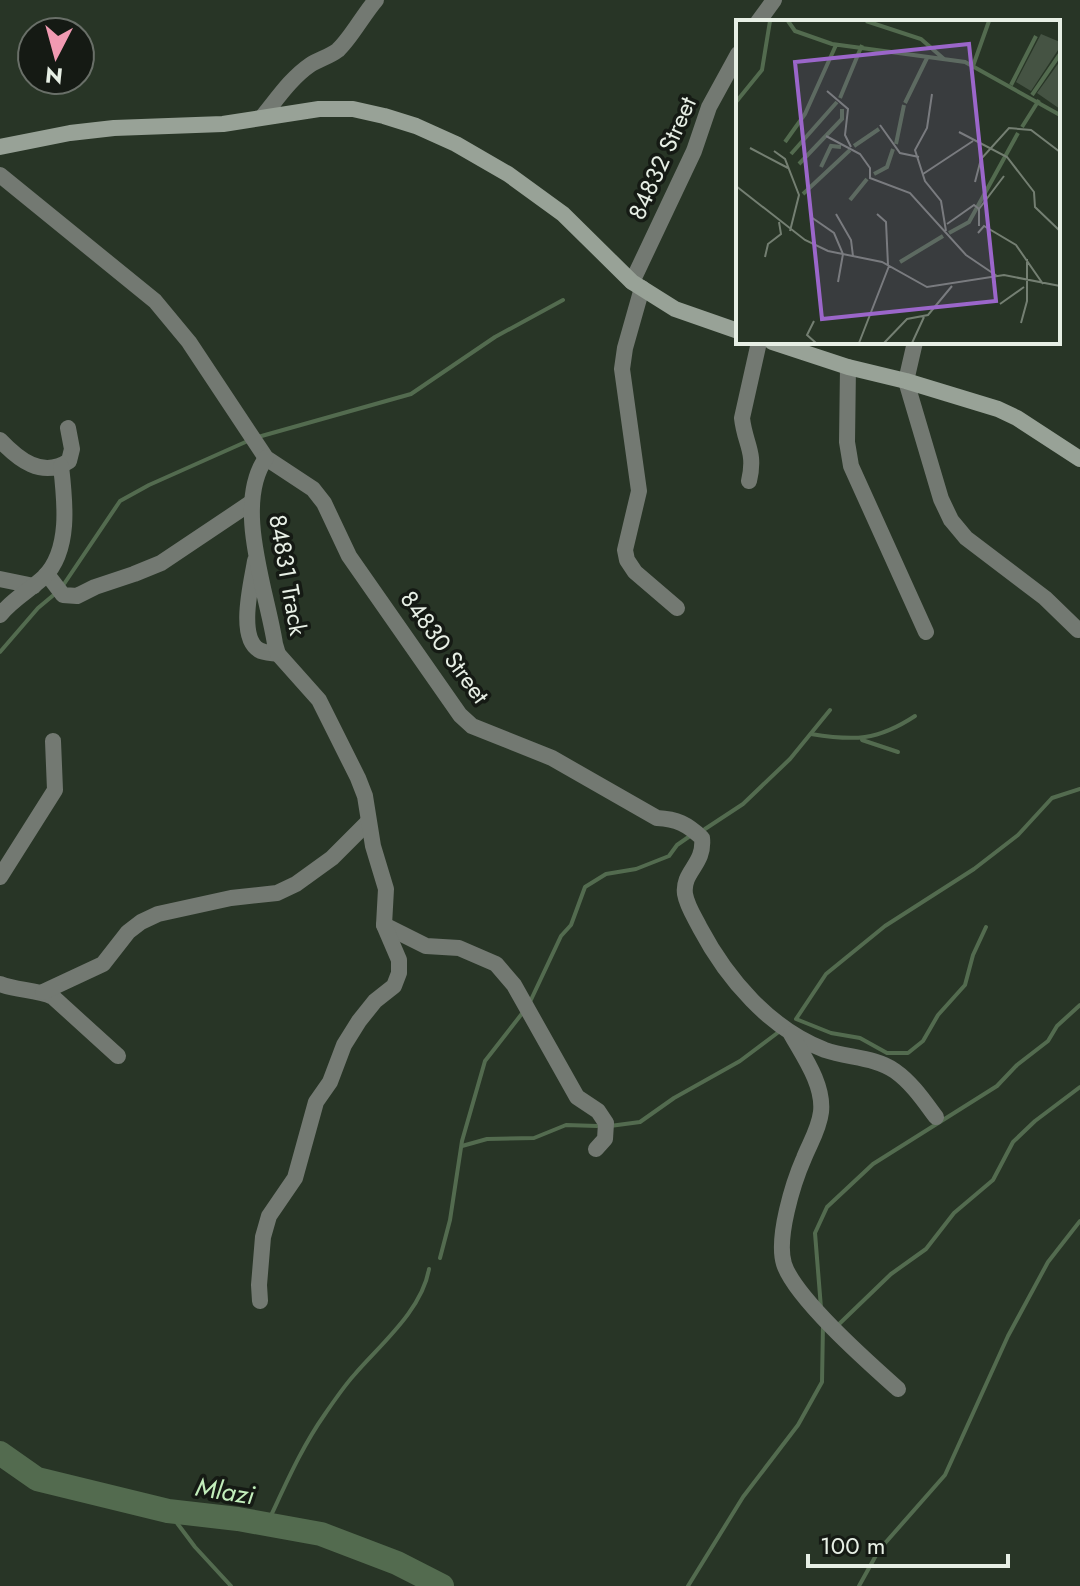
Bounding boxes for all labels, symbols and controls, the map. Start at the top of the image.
north arrow [16,16,96,96]
inset map [736,20,1060,344]
text: N [44,59,64,93]
street label: 84832 Street [619,91,705,225]
street label: 84831 Track [260,512,316,639]
street label: 84830 Street [392,583,498,711]
water label: Mlazi [193,1468,257,1514]
scale bar [808,1518,1008,1568]
text: 100 m [820,1528,886,1563]

